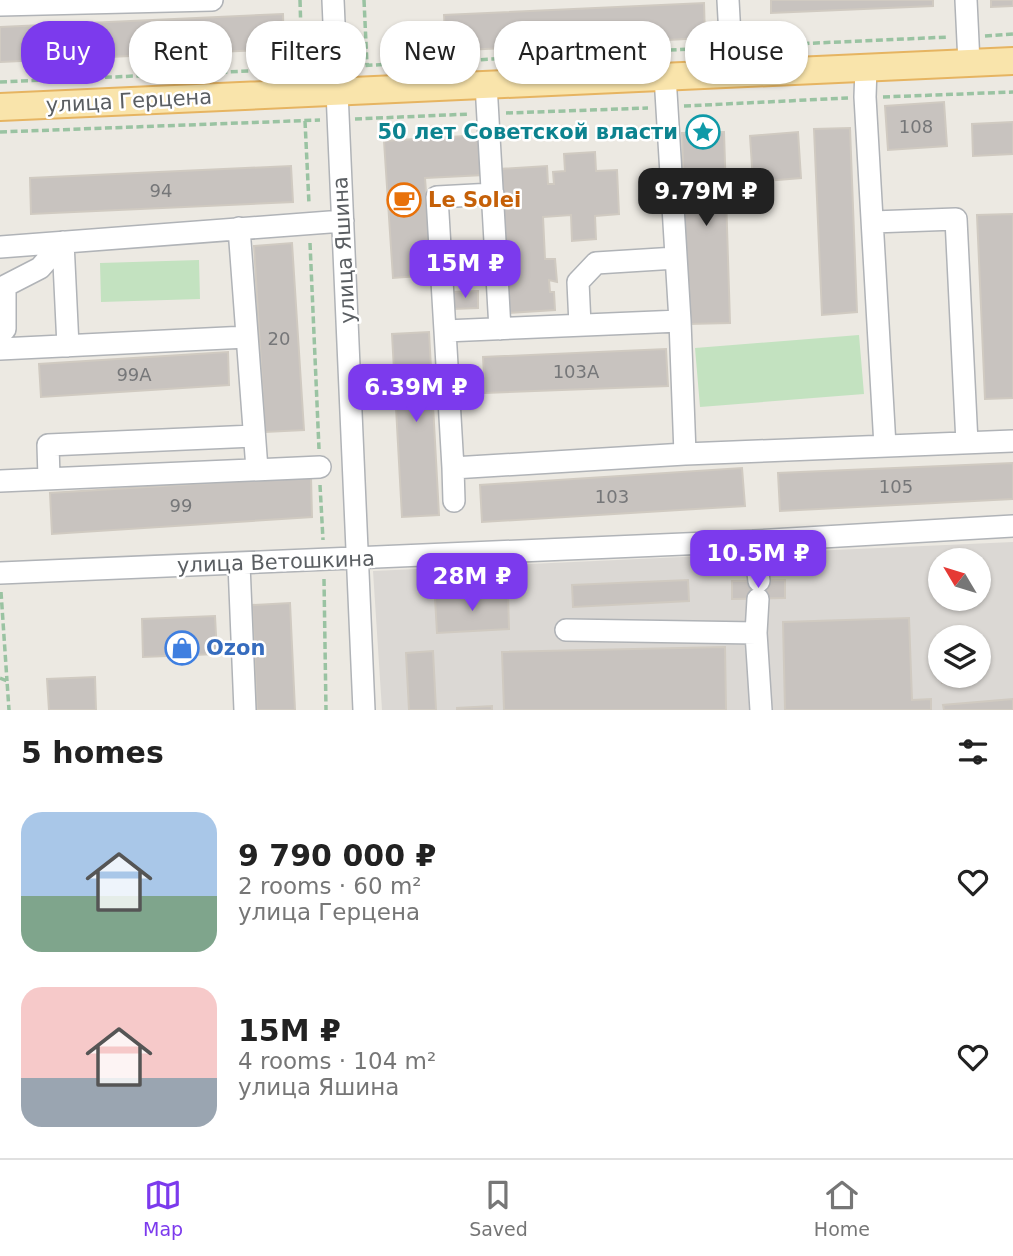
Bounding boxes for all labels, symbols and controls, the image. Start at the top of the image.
chip: Buy [21,21,115,84]
chip: Rent [129,21,232,84]
chip: Filters [246,21,366,84]
chip: New [380,21,480,84]
chip: Apartment [494,21,671,84]
chip: House [685,21,808,84]
street label: улица Герцена [45,85,213,117]
place icon: 50 лет Советской власти [684,113,722,151]
house number: 108 [899,116,933,137]
place label: 50 лет Советской власти [377,120,678,144]
pin: 9.79M ₽ [641,168,771,228]
street label: улица Яшина [328,176,360,324]
text: 9.79M ₽ [654,178,758,204]
house number: 94 [150,180,172,201]
cafe icon: Le Solei [385,181,423,219]
place label: Le Solei [428,188,521,212]
pin: 15M ₽ [416,240,514,300]
text: 15M ₽ [426,250,504,276]
house number: 20 [268,328,290,349]
house number: 103А [553,361,600,382]
house number: 99А [116,364,152,385]
pin: 6.39M ₽ [351,364,481,424]
text: 6.39M ₽ [364,374,468,400]
house number: 105 [879,476,913,497]
house number: 103 [595,486,629,507]
house number: 99 [170,495,192,516]
pin: 10.5M ₽ [693,530,823,590]
text: 10.5M ₽ [706,540,810,566]
street label: улица Ветошкина [177,547,375,577]
north arrow [928,548,990,611]
map controls [928,548,991,688]
pin: 28M ₽ [423,554,521,613]
text: 28M ₽ [433,563,511,589]
button: layers [928,625,991,688]
shop icon: Ozon [163,629,201,667]
place label: Ozon [206,636,265,660]
icon: filters [954,733,992,771]
text: 5 homes [21,735,164,770]
text: 9 790 000 ₽ [238,838,436,873]
icon: home [77,840,161,924]
icon: heart [954,863,992,901]
text: 2 rooms · 60 m² [238,873,422,899]
text: улица Герцена [238,899,420,925]
text: 15M ₽ [238,1013,341,1048]
icon: home [77,1015,161,1099]
icon: heart [954,1038,992,1076]
text: 4 rooms · 104 m² [238,1048,436,1074]
text: улица Яшина [238,1074,399,1100]
tab: Map [143,1176,183,1240]
tab: Saved [469,1176,528,1240]
tab: Home [814,1176,870,1240]

